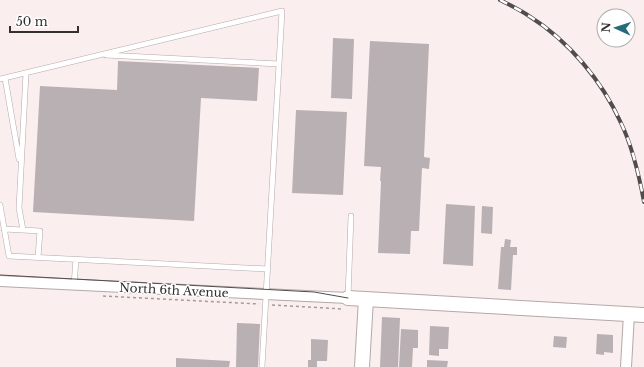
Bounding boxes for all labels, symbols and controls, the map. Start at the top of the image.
scale bar [10,8,78,34]
north arrow [596,8,636,48]
text: 50 m [16,14,48,29]
text: N [599,21,613,33]
street label: North 6th Avenue [119,280,229,300]

